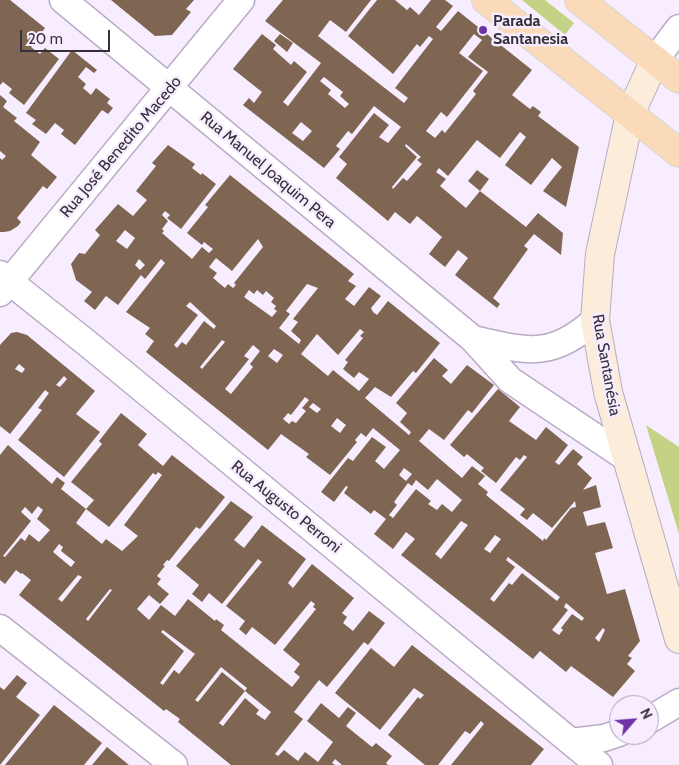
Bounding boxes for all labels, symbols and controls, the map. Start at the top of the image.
place label: Parada Santanesia [493,11,568,49]
scale bar [22,20,112,52]
marker: Parada Santanesia [477,24,489,36]
text: 20 m [28,30,63,48]
street label: Rua José Benedito Macedo [56,72,186,222]
street label: Rua Manuel Joaquim Pera [196,108,340,232]
street label: Rua Santanésia [588,313,624,417]
street label: Rua Augusto Perroni [227,457,345,557]
north arrow [609,695,659,745]
text: N [636,705,657,722]

